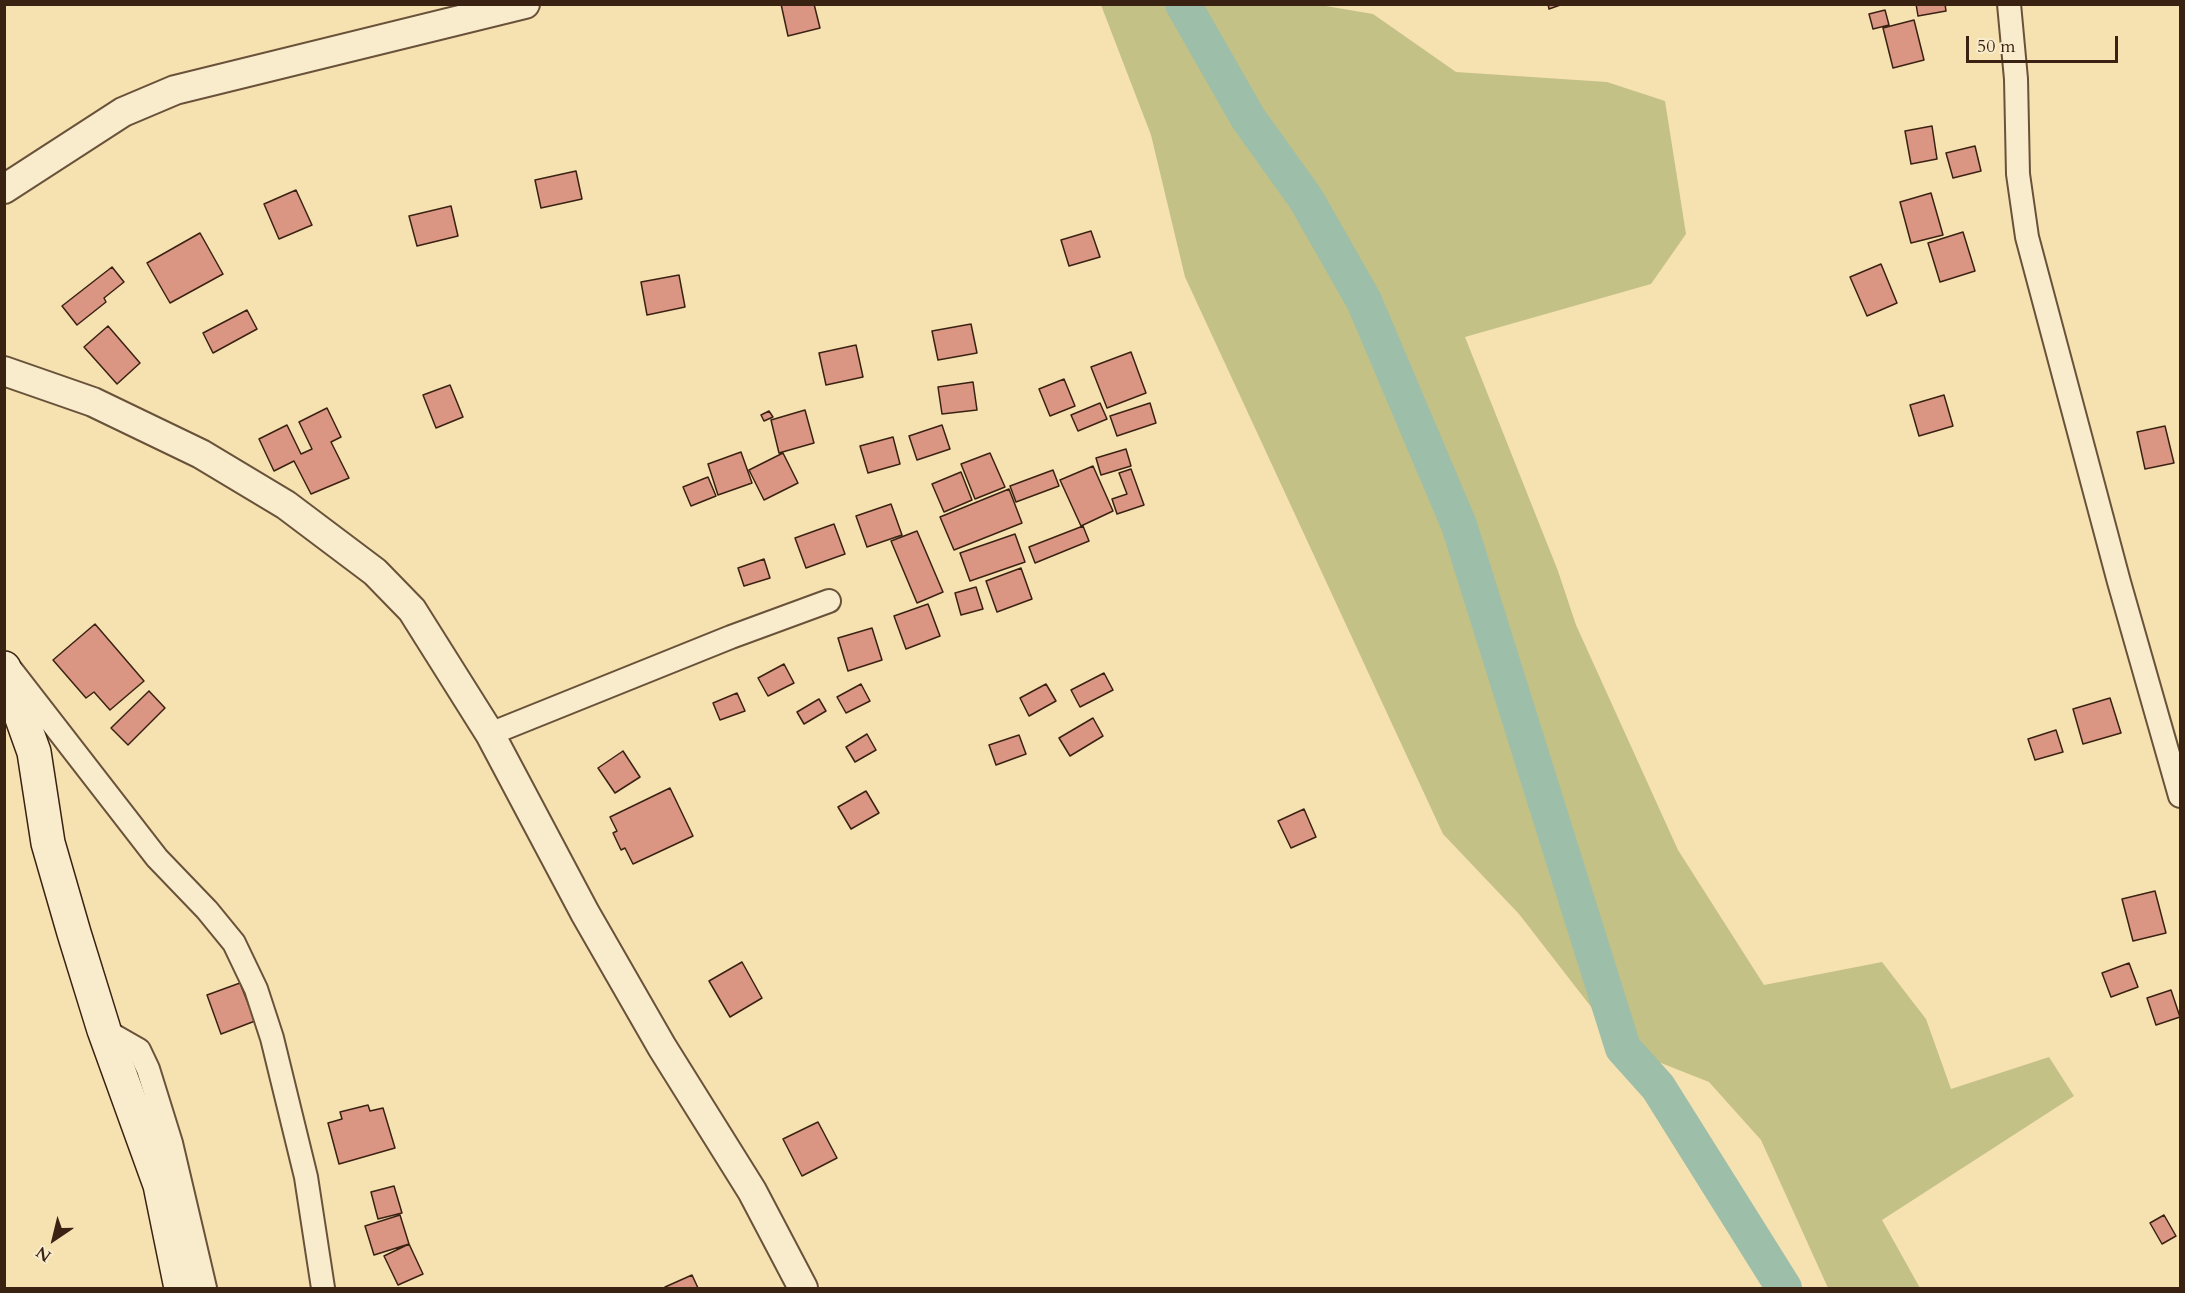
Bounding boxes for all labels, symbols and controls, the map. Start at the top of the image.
scale bar [1969,24,2120,62]
text: 50 m [1977,34,2016,59]
north arrow [24,1209,84,1269]
text: N [32,1241,56,1267]

